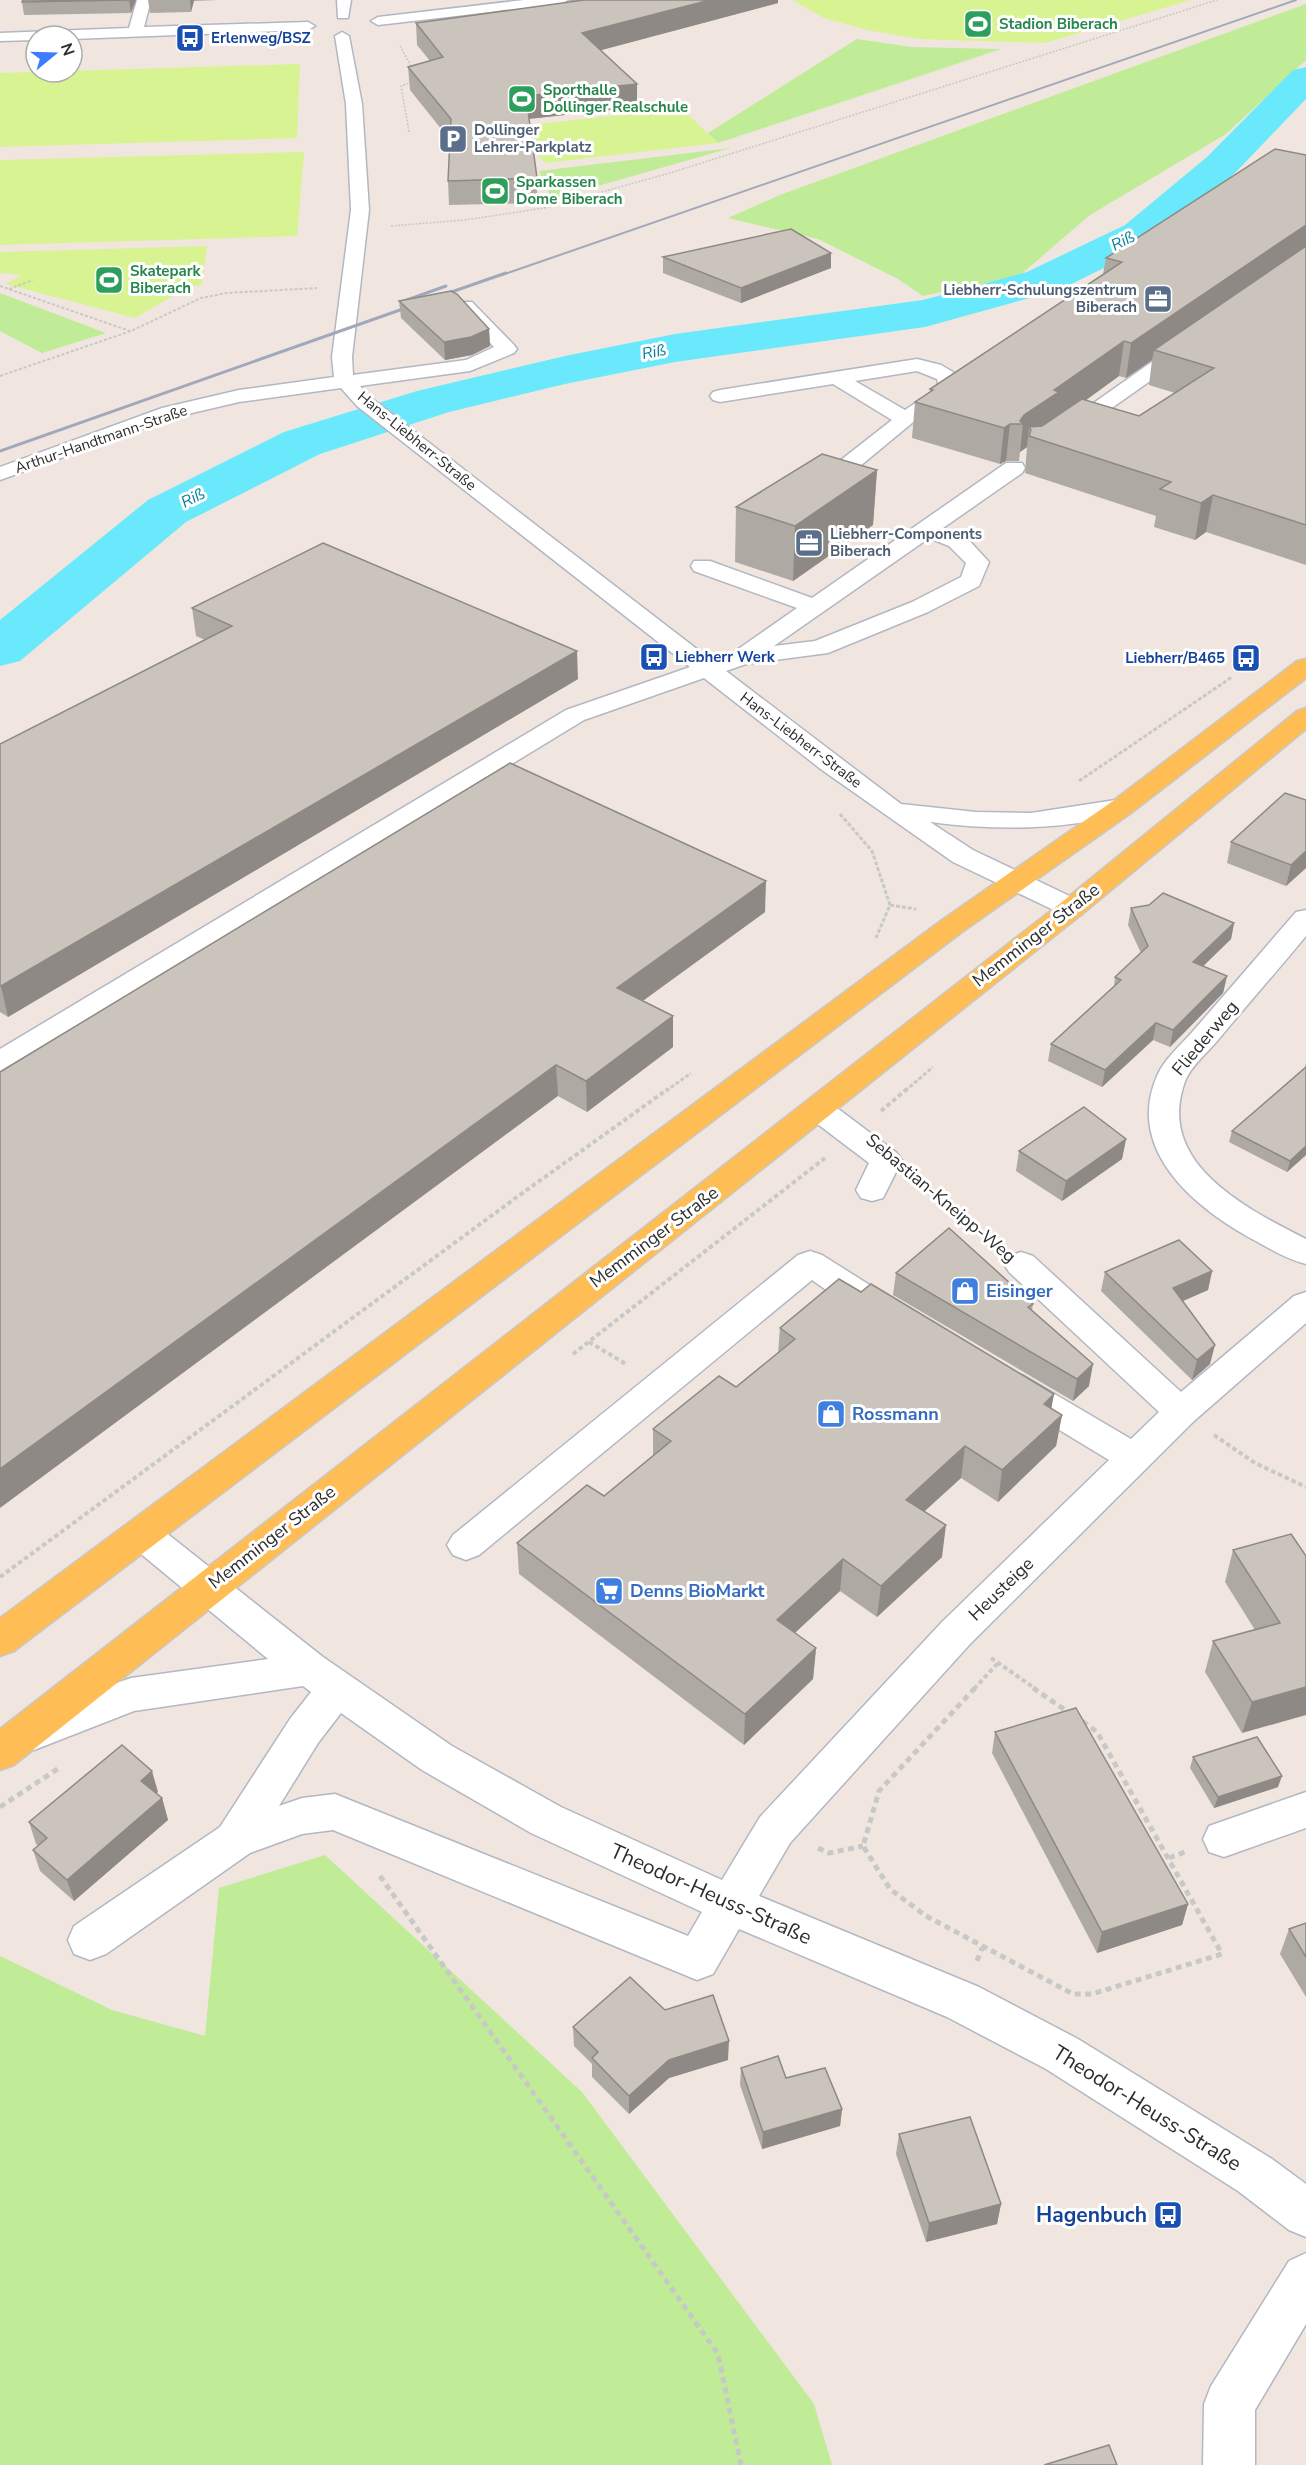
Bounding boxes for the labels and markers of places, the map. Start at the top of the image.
sports icon: Stadion Biberach [962,8,994,40]
place label: Stadion Biberach [999,14,1118,34]
bus stop icon: Erlenweg/BSZ [174,22,206,54]
place label: Erlenweg/BSZ [211,28,311,48]
place label: Sporthalle Dollinger Realschule [543,80,688,117]
sports icon: Sporthalle Dollinger Realschule [506,83,538,115]
place label: Dollinger Lehrer-Parkplatz [474,120,592,157]
parking icon: Dollinger Lehrer-Parkplatz [437,123,469,155]
place label: Sparkassen Dome Biberach [516,172,623,209]
sports icon: Sparkassen Dome Biberach [479,175,511,207]
place label: Skatepark Biberach [130,261,202,298]
sports icon: Skatepark Biberach [93,264,125,296]
place label: Liebherr-Schulungszentrum Biberach [943,280,1137,317]
office icon: Liebherr-Schulungszentrum Biberach [1142,283,1174,315]
place label: Liebherr-Components Biberach [830,524,982,561]
office icon: Liebherr-Components Biberach [793,527,825,559]
bus stop icon: Liebherr Werk [638,641,670,673]
bus stop icon: Liebherr/B465 [1230,642,1262,674]
place label: Liebherr Werk [675,647,776,667]
place label: Liebherr/B465 [1125,648,1225,668]
shop icon: Eisinger [949,1275,981,1307]
place label: Eisinger [986,1279,1053,1303]
shop icon: Rossmann [815,1398,847,1430]
place label: Rossmann [852,1402,939,1426]
supermarket icon: Denns BioMarkt [593,1575,625,1607]
place label: Denns BioMarkt [630,1579,764,1603]
bus stop icon: Hagenbuch [1152,2199,1184,2231]
place label: Hagenbuch [1036,2201,1147,2229]

